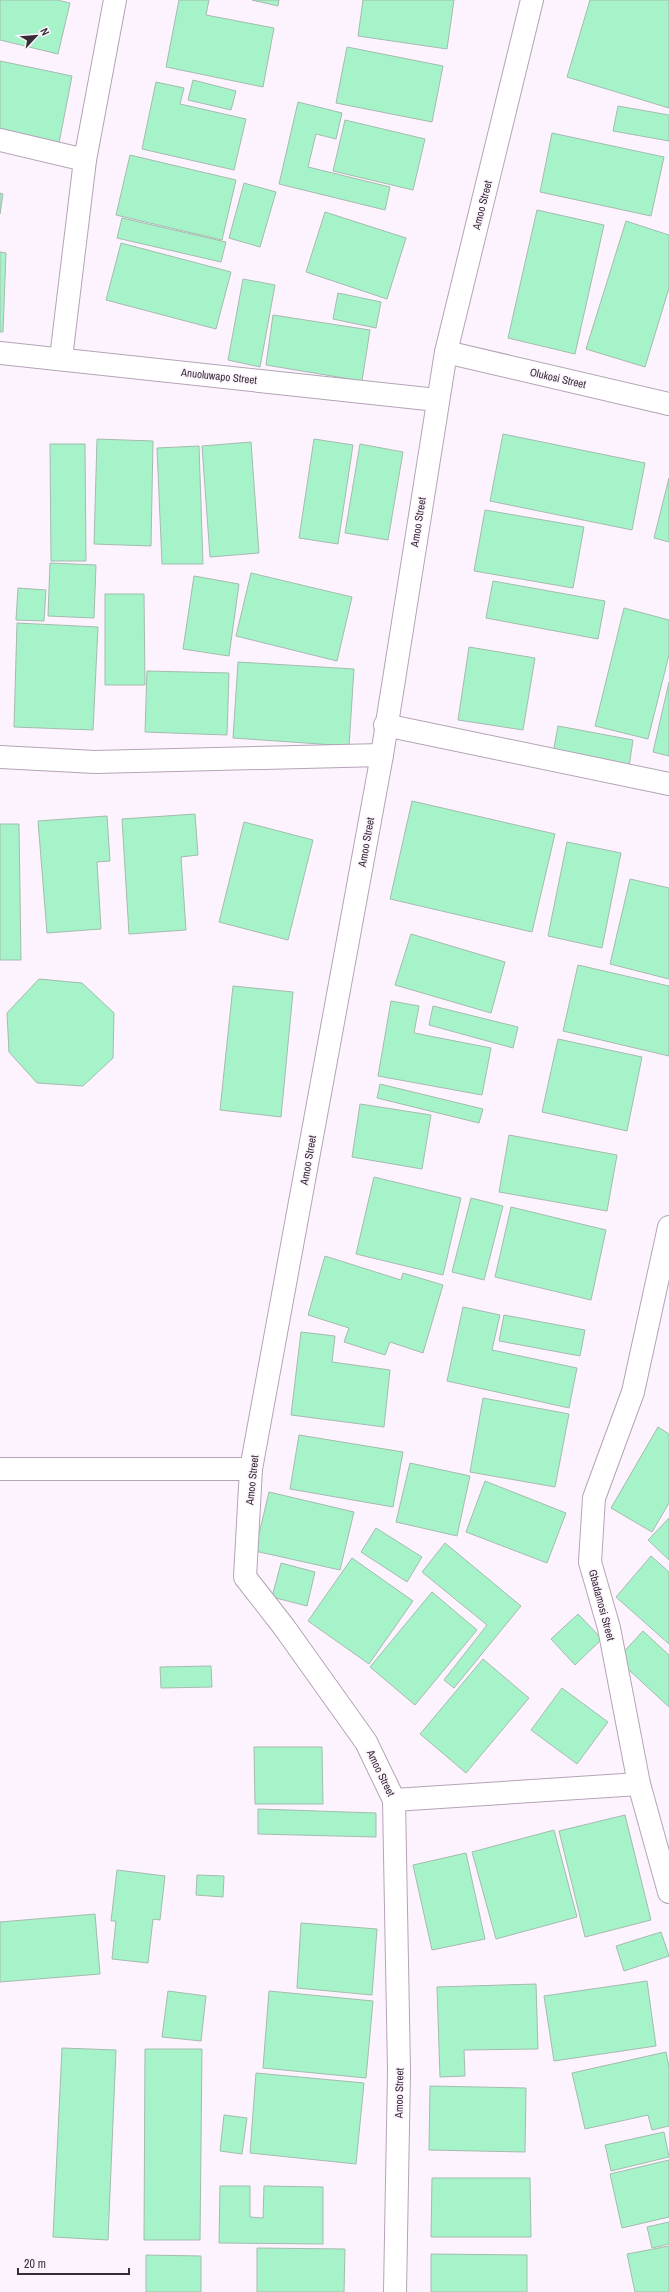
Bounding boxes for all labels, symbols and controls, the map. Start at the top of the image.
north arrow [16,16,56,56]
text: N [37,26,53,38]
street label: Amoo Street [469,179,495,232]
street label: Anuoluwapo Street [179,365,258,387]
street label: Olukosi Street [529,365,588,391]
street label: Amoo Street [407,496,429,549]
street label: Amoo Street [355,816,377,869]
street label: Amoo Street [297,1134,319,1187]
street label: Amoo Street [242,1454,262,1507]
street label: Gbadamosi Street [586,1568,618,1643]
street label: Amoo Street [363,1746,398,1799]
street label: Amoo Street [392,2067,406,2119]
scale bar [18,2250,129,2276]
text: 20 m [24,2256,46,2272]

